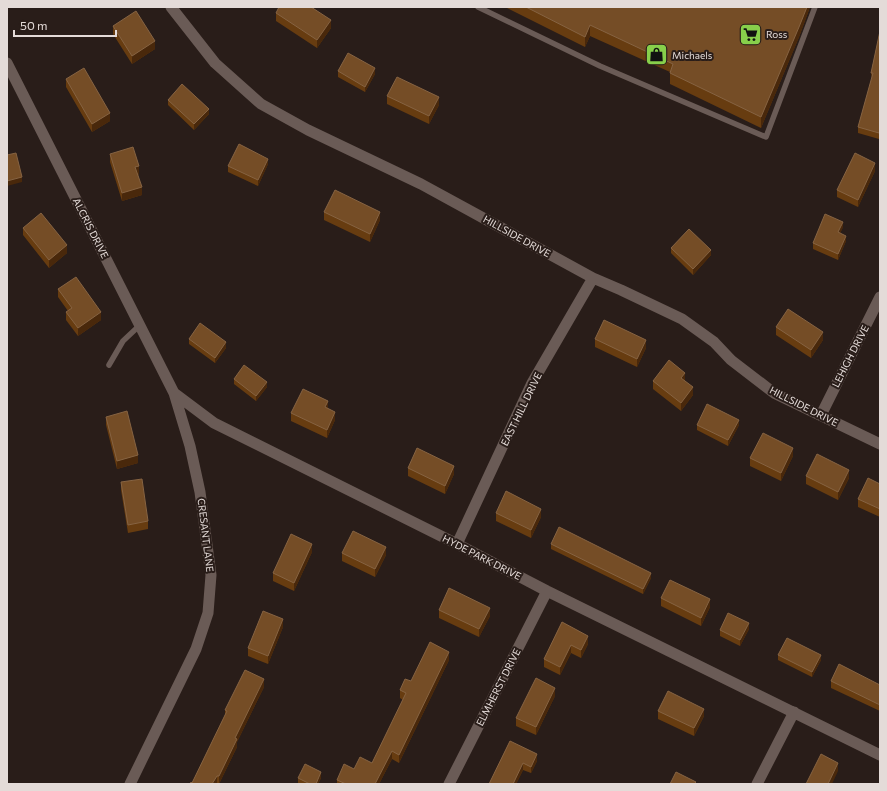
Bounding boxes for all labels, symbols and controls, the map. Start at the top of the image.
scale bar [14,12,116,38]
text: 50 m [20,18,48,32]
supermarket icon: Ross [737,21,763,47]
place label: Ross [766,28,788,40]
shop icon: Michaels [644,42,670,68]
place label: Michaels [672,49,713,61]
street label: ALCRIS DRIVE [71,196,111,260]
street label: HILLSIDE DRIVE [481,213,553,260]
street label: LEHIGH DRIVE [829,323,871,389]
street label: EAST HILL DRIVE [498,370,544,448]
street label: HILLSIDE DRIVE [768,384,840,428]
street label: CRESANT LANE [196,497,216,573]
street label: HYDE PARK DRIVE [441,532,523,582]
street label: ELMHERST DRIVE [473,646,523,728]

